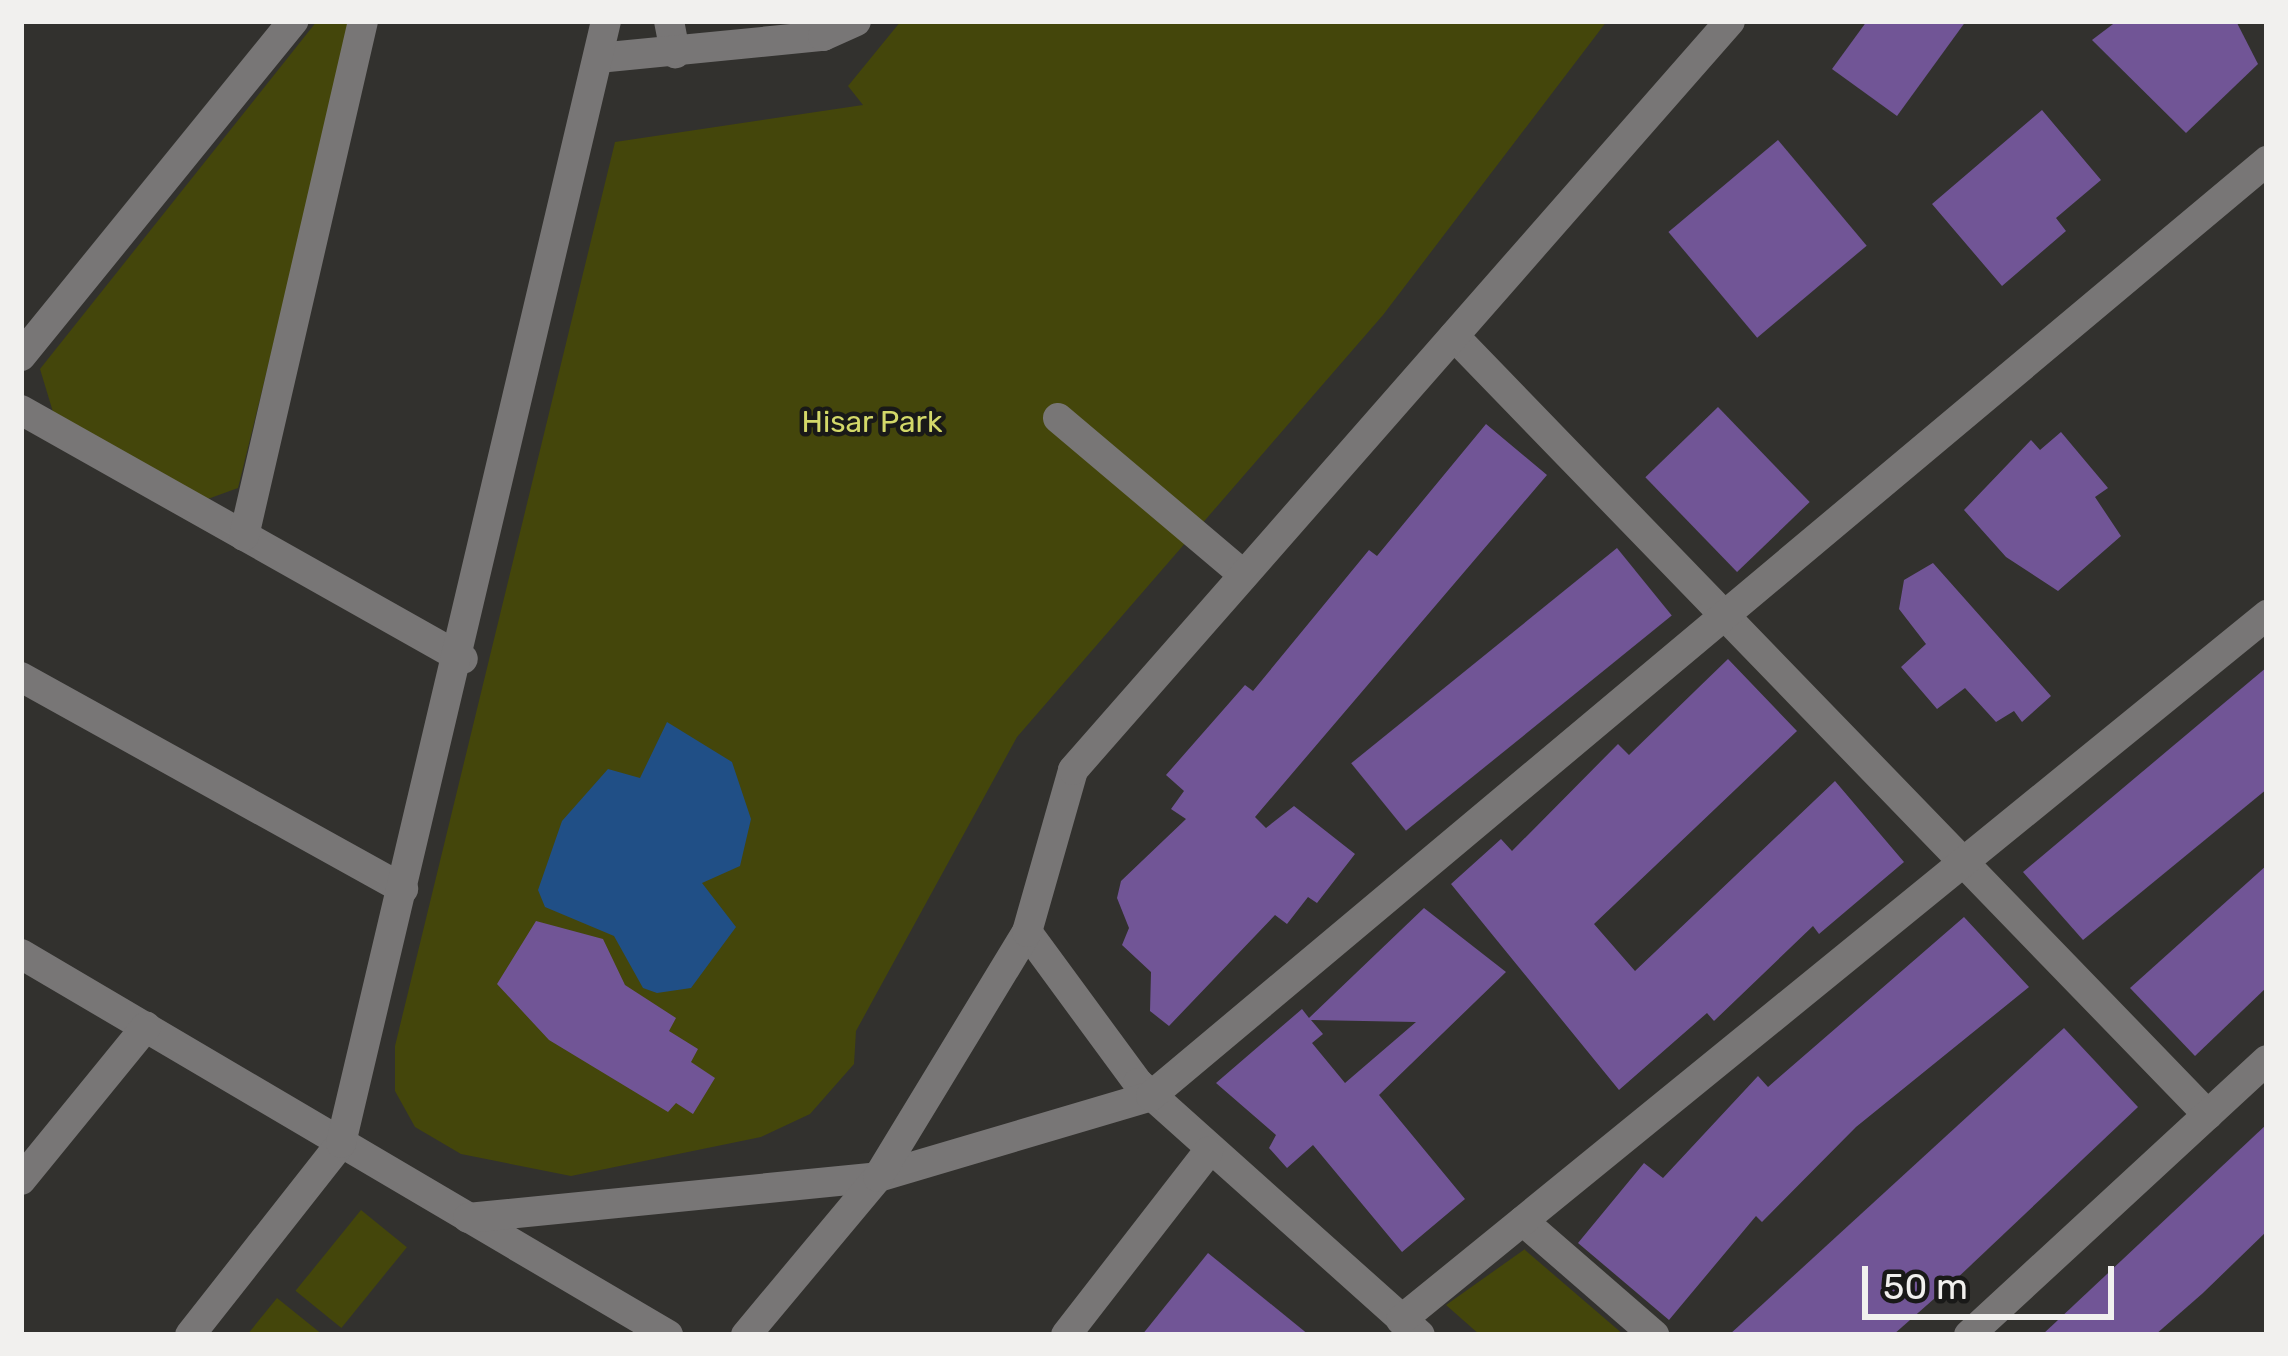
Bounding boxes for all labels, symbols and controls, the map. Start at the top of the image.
park label: Hisar Park [801,404,943,440]
scale bar [1868,1242,2120,1316]
text: 50 m [1883,1265,1968,1308]

